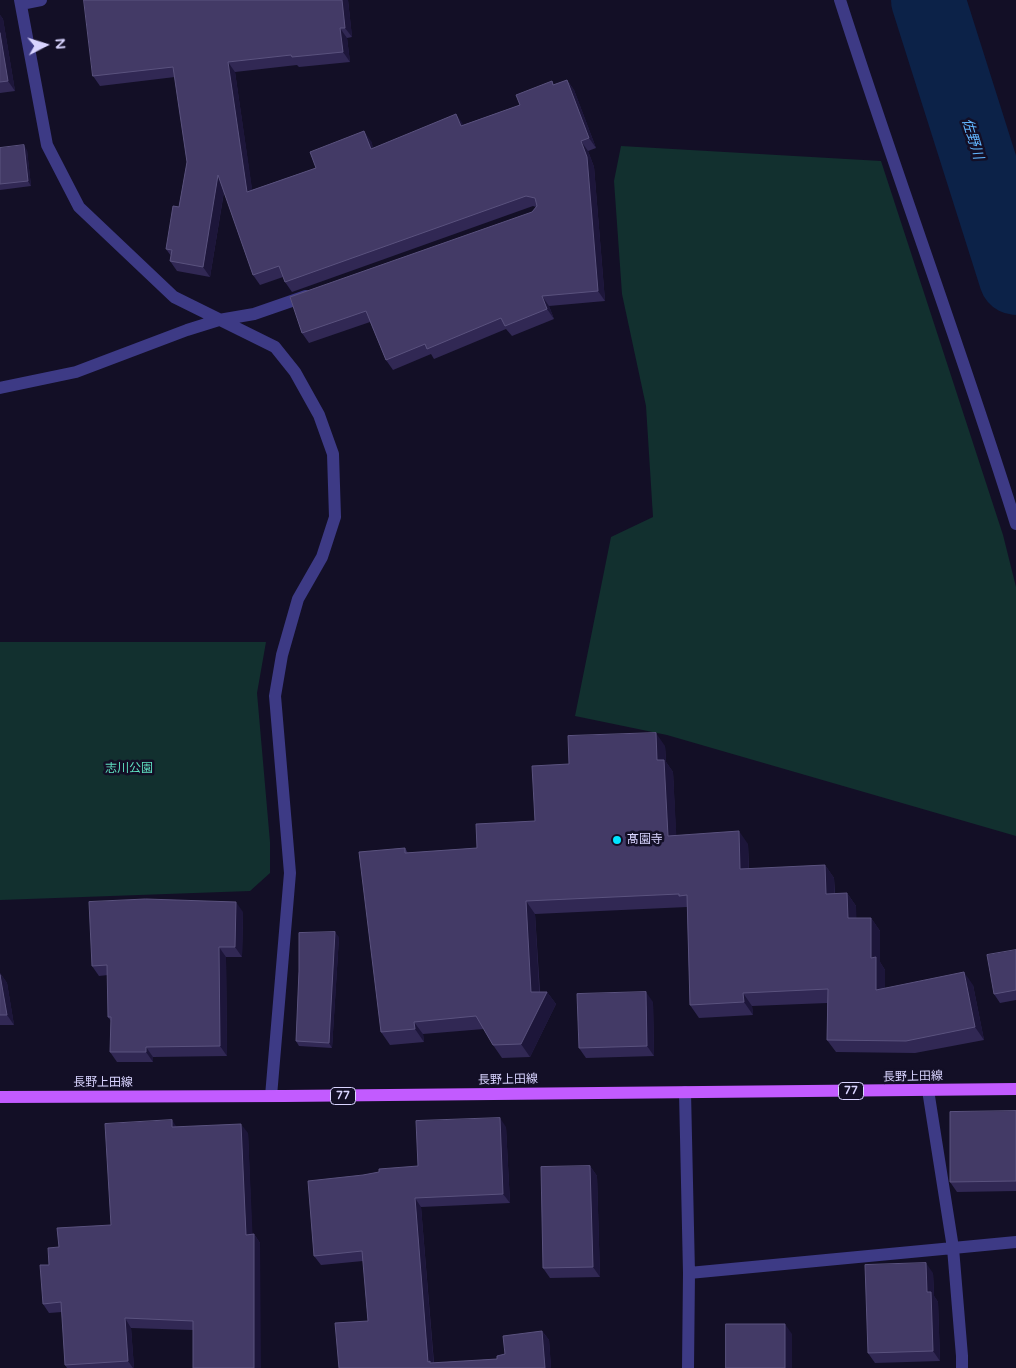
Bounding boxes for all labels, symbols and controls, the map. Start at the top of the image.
north arrow [20,20,70,70]
text: N [51,37,69,50]
water label: 佐野川 [958,116,986,162]
park label: 志川公園 [105,762,153,776]
place label: 髙園寺 [627,833,663,847]
marker: 髙園寺 [611,834,623,846]
street label: 長野上田線 [883,1069,943,1085]
street label: 長野上田線 [478,1072,538,1088]
street label: 長野上田線 [73,1076,133,1090]
road number: 77 [838,1082,864,1100]
road number: 77 [330,1088,356,1104]

